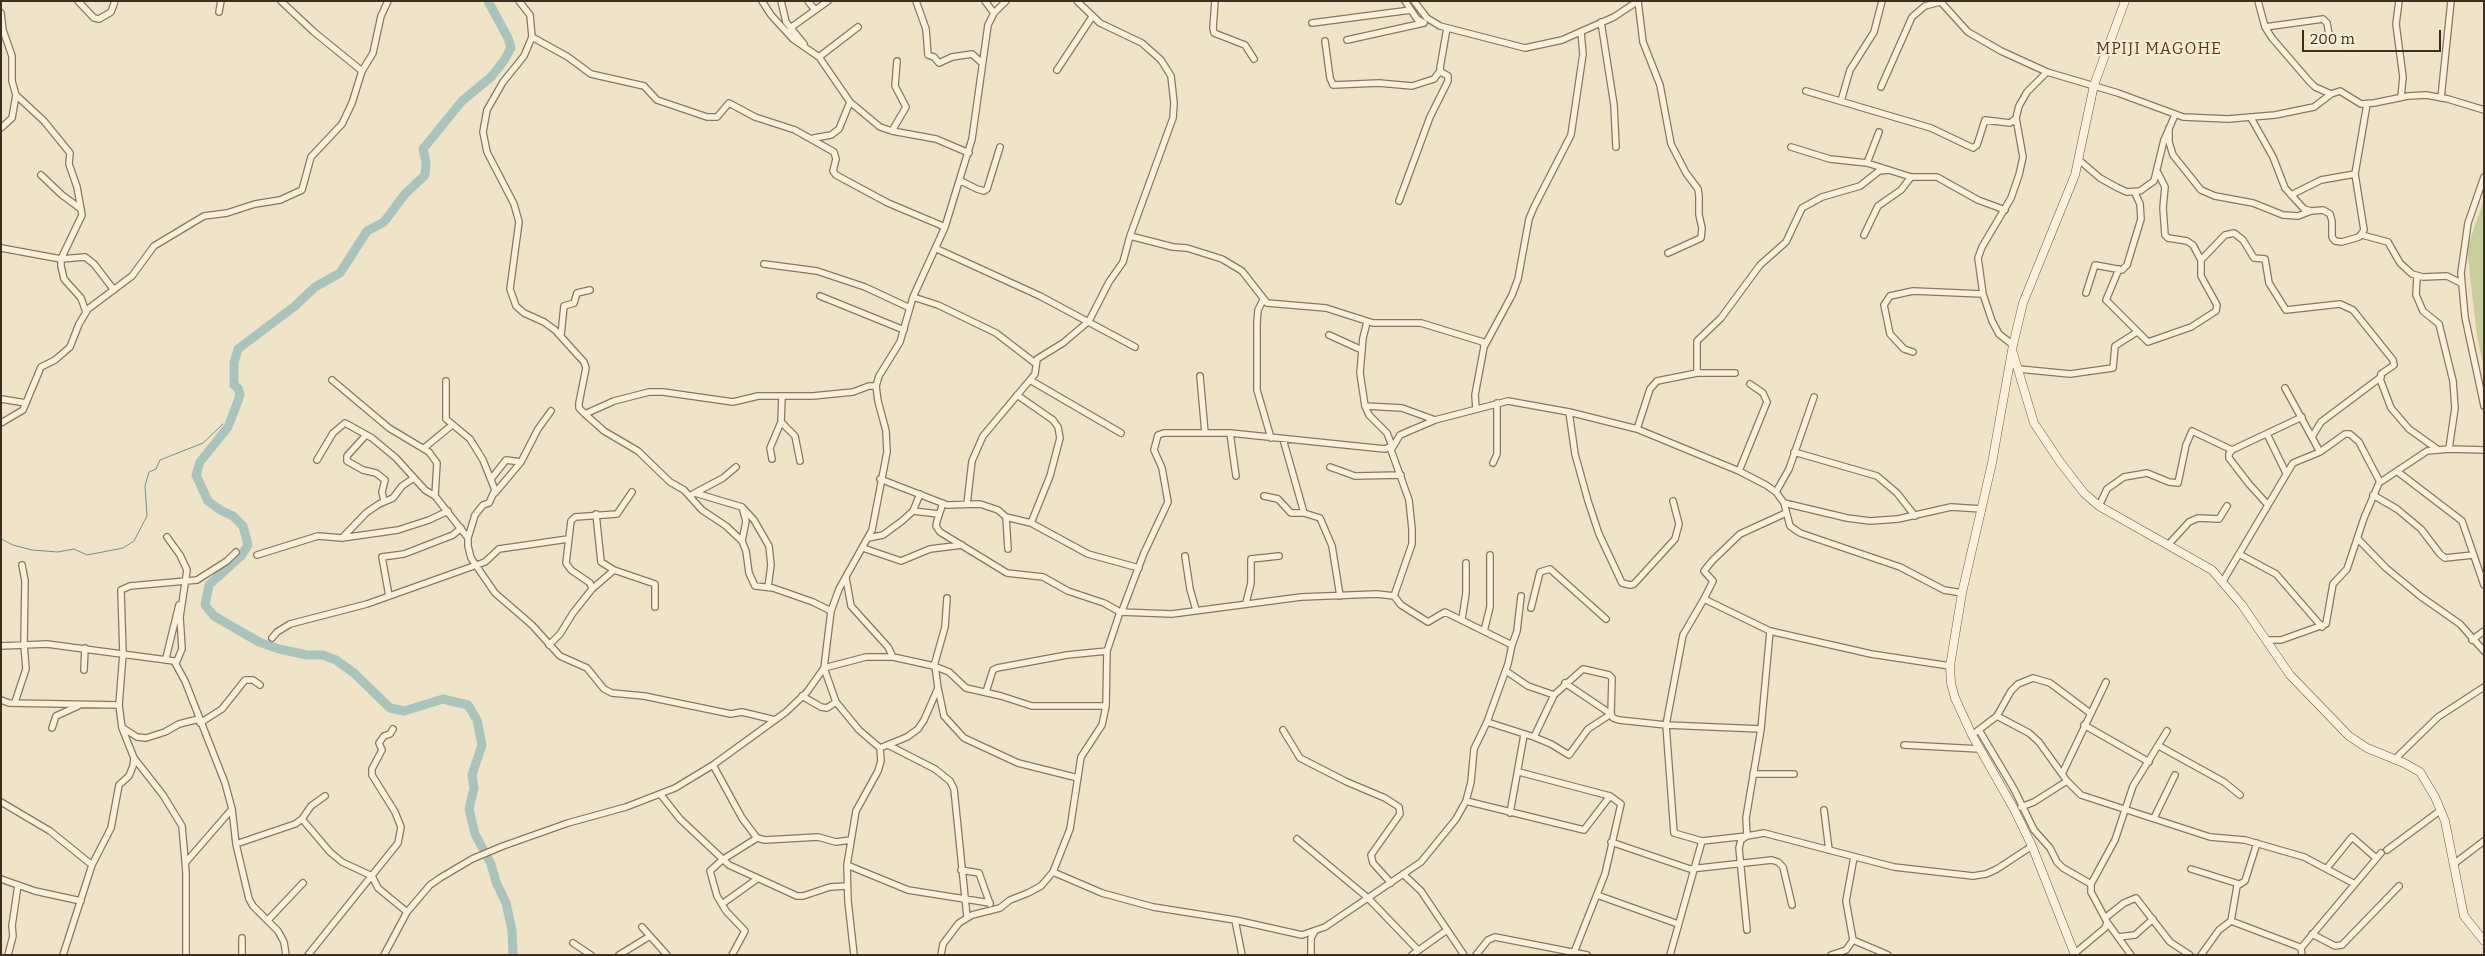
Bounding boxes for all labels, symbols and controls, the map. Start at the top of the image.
scale bar [2305,20,2444,52]
text: 200 m [2310,30,2355,48]
district label: MPIJI MAGOHE [2094,40,2224,60]

